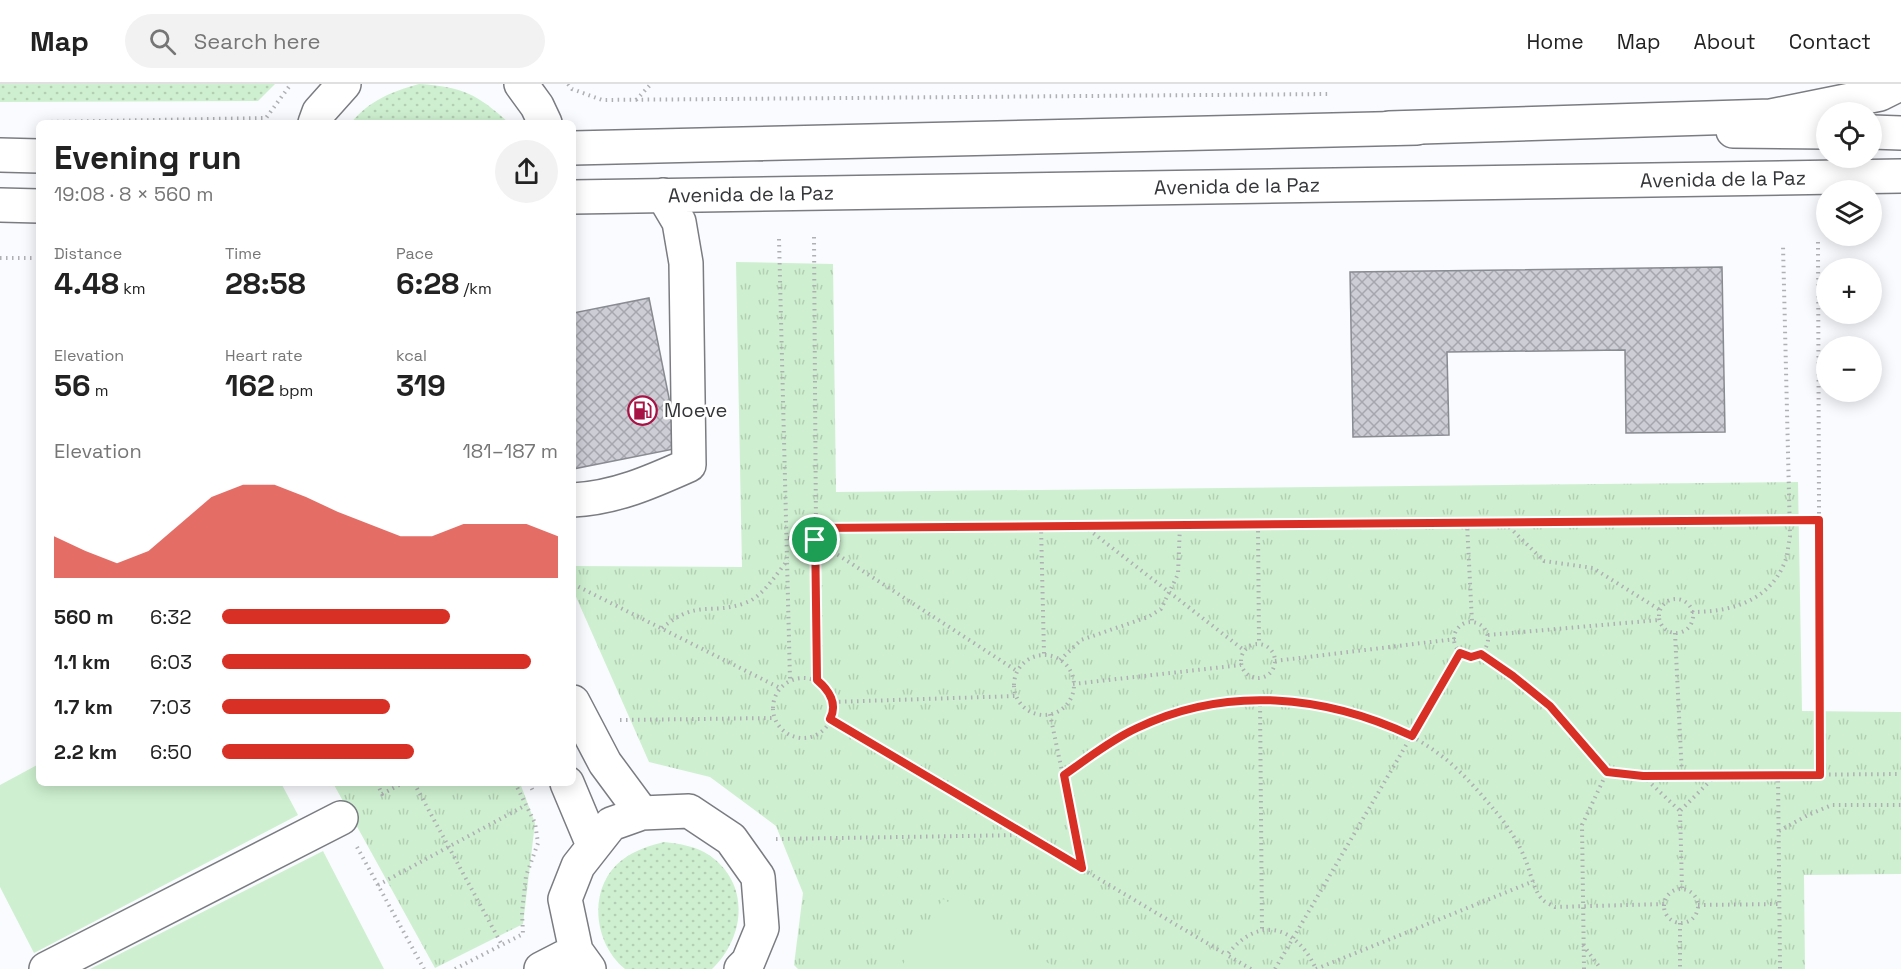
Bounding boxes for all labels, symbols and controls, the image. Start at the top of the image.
search box [125,14,545,68]
text: Map [30,23,89,59]
icon: search [146,25,179,58]
text: Search here [194,27,321,55]
text: Home [1526,28,1584,55]
text: Map [1617,28,1661,55]
text: About [1694,28,1756,55]
text: Contact [1789,28,1871,55]
map controls [1816,102,1882,402]
button: locate [1816,102,1882,168]
text: Evening run [54,137,242,179]
button: share [495,140,558,203]
street label: Avenida de la Paz [1640,165,1806,193]
street label: Avenida de la Paz [1154,172,1320,200]
street label: Avenida de la Paz [668,180,834,208]
button: layers [1816,180,1882,246]
text: 19:08 · 8 × 560 m [54,181,213,207]
text: Distance [54,243,122,264]
text: Time [225,243,261,264]
text: Pace [396,243,433,264]
button: + [1816,258,1882,324]
text: 4.48 [54,264,119,303]
text: 28:58 [225,264,306,303]
text: 6:28 [396,264,459,303]
text: km [119,278,146,299]
text: /km [459,278,492,299]
button: − [1816,336,1882,402]
text: Elevation [54,345,124,366]
text: Heart rate [225,345,303,366]
text: kcal [396,345,427,366]
text: 56 [54,366,91,405]
text: 162 [225,366,275,405]
text: 319 [396,366,446,405]
text: m [91,380,108,401]
text: bpm [275,380,313,401]
fuel station icon: Moeve [627,394,659,426]
place label: Moeve [664,397,727,423]
text: Elevation [54,438,142,464]
text: 181–187 m [462,438,558,464]
pin [789,514,840,565]
icon: arrive [798,523,831,556]
text: 560 m [54,604,113,630]
text: 6:32 [150,604,191,630]
text: 1.1 km [54,649,110,675]
text: 6:03 [150,649,192,675]
text: 1.7 km [54,694,113,720]
text: 7:03 [150,694,191,720]
text: 2.2 km [54,739,117,765]
text: 6:50 [150,739,192,765]

